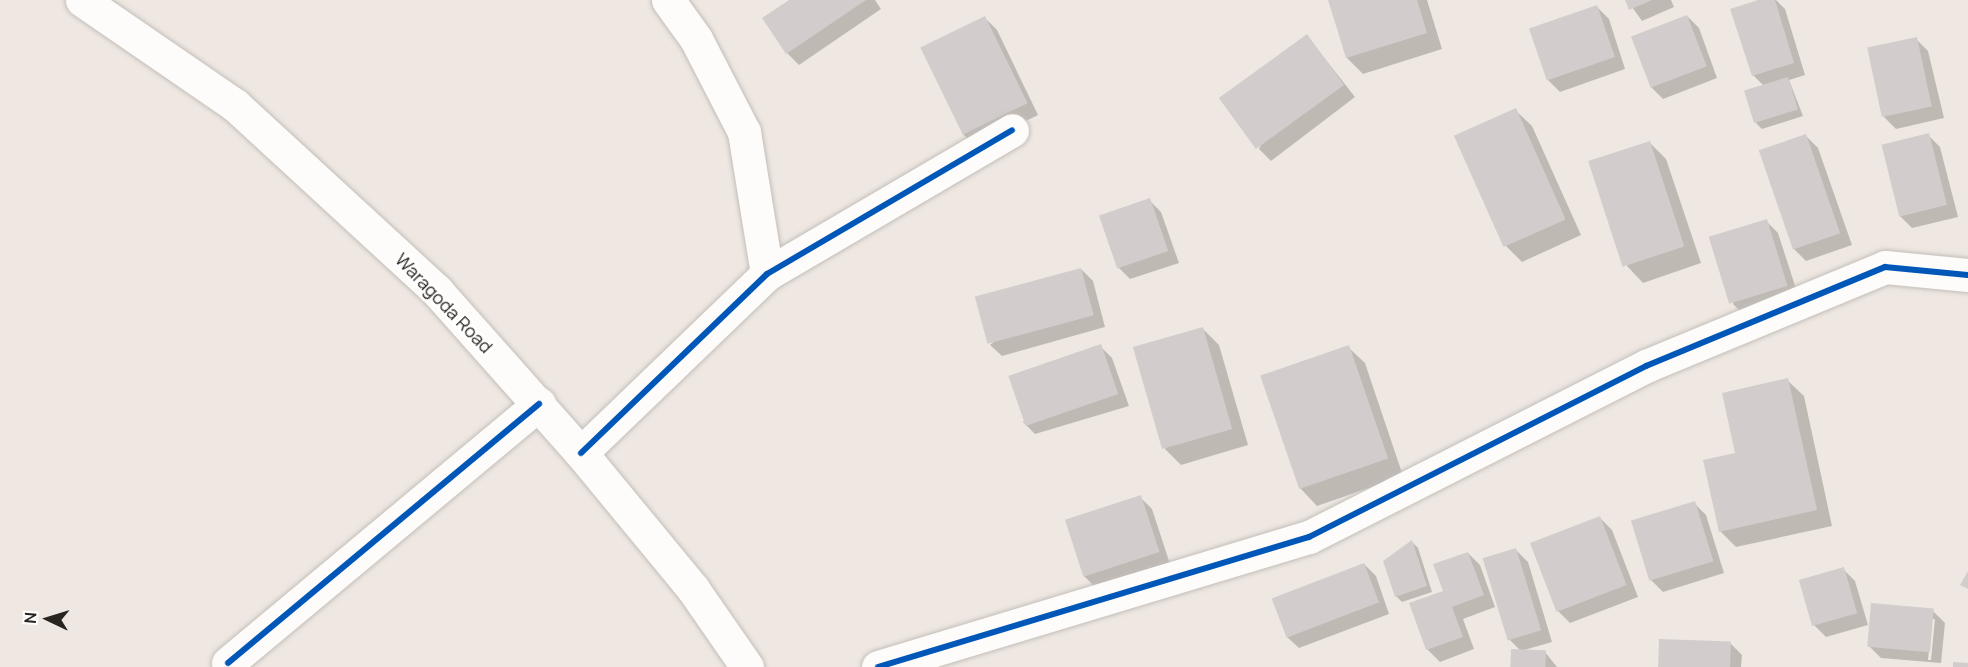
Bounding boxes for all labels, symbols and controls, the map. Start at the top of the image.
street label: Waragoda Road [391,249,497,357]
north arrow [18,589,78,649]
text: N [19,611,41,624]

